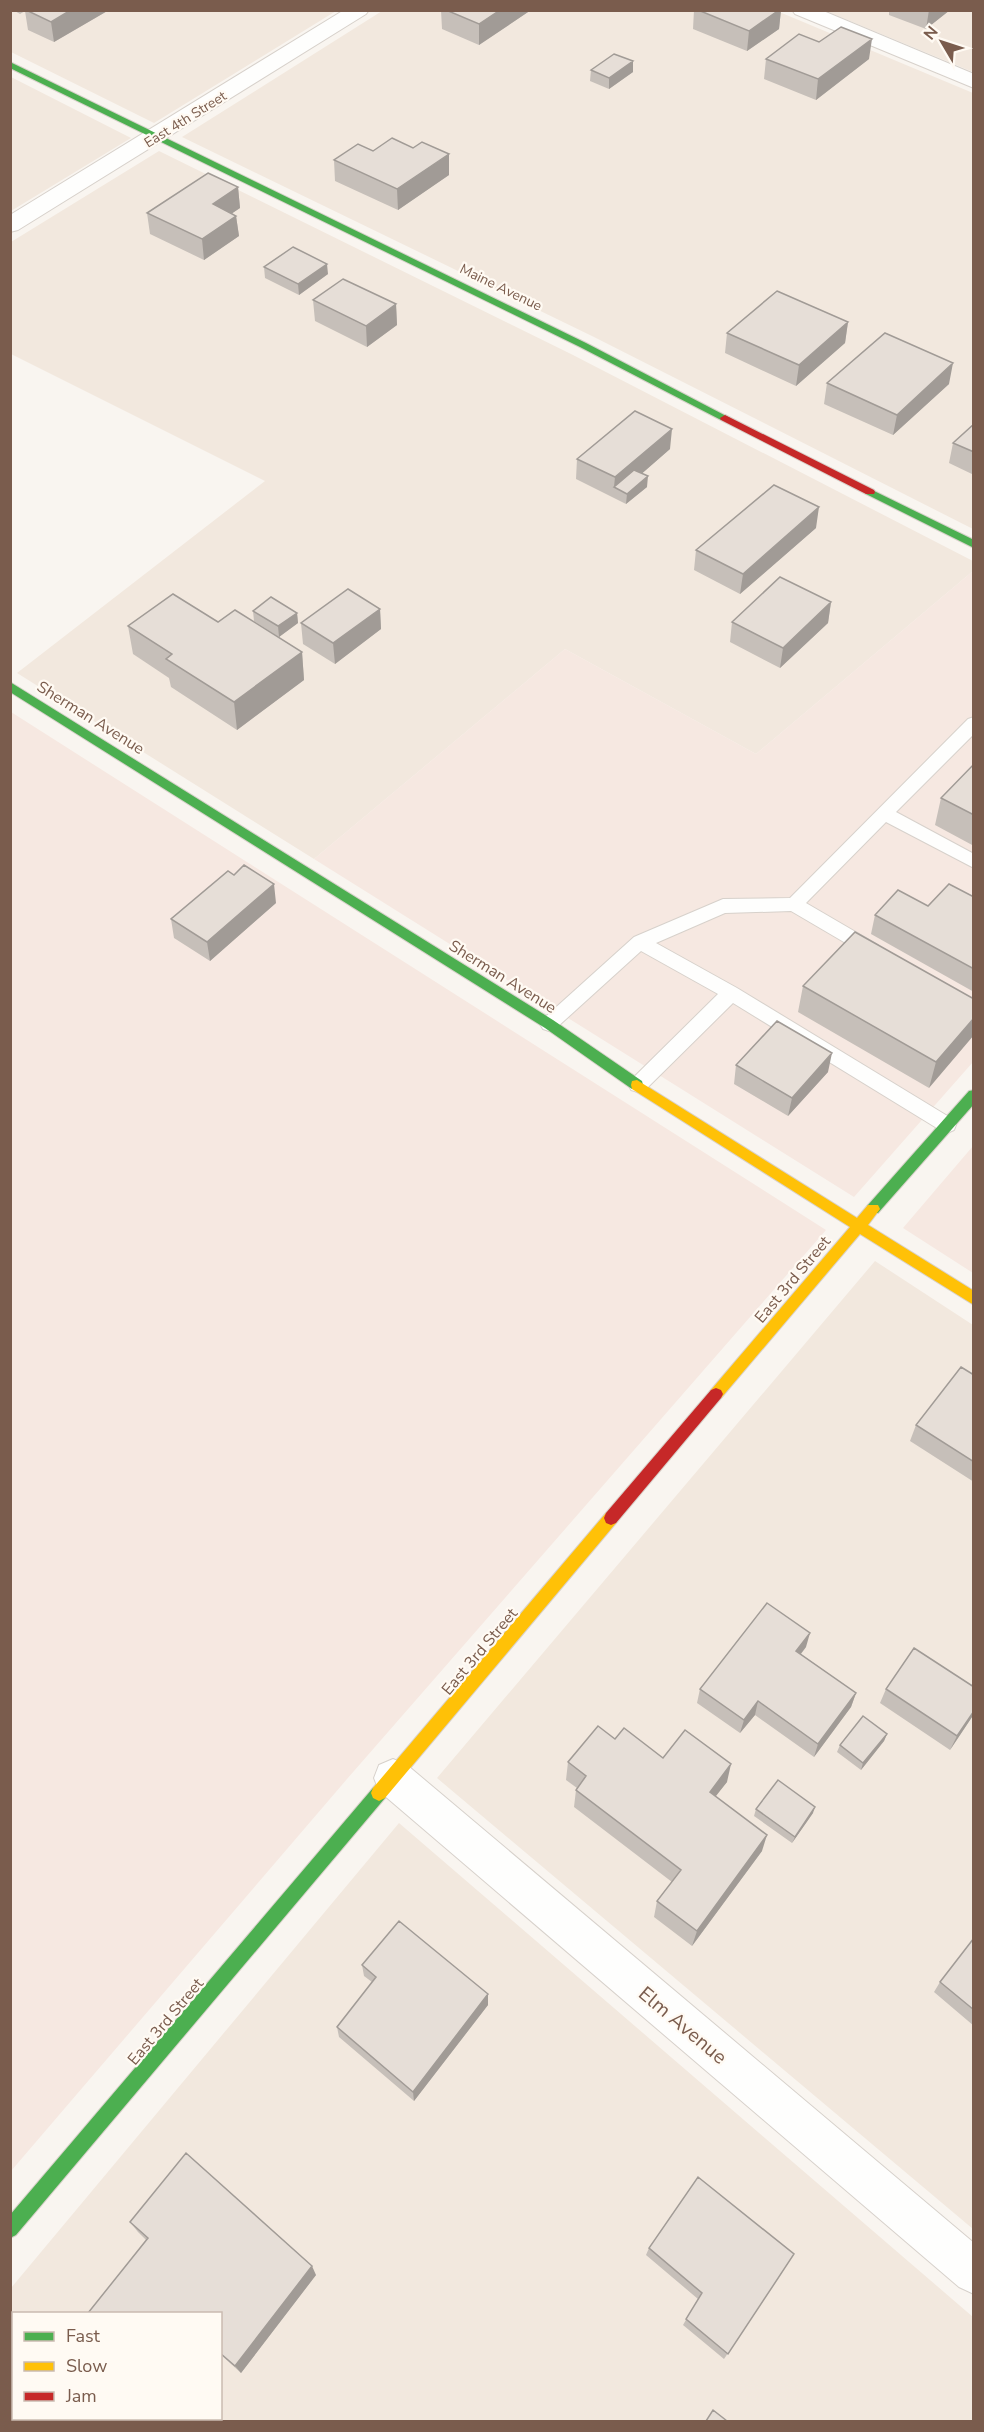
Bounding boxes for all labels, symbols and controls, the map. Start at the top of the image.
north arrow [912,12,972,72]
text: N [919,22,943,45]
street label: East 4th Street [141,86,230,152]
street label: Maine Avenue [456,259,545,316]
street label: Sherman Avenue [32,676,148,760]
street label: Sherman Avenue [444,935,560,1019]
street label: East 3rd Street [750,1231,836,1328]
street label: East 3rd Street [437,1603,523,1700]
street label: East 3rd Street [123,1973,209,2070]
street label: Elm Avenue [633,1980,733,2070]
legend [12,2312,222,2420]
text: Fast [66,2324,101,2348]
text: Slow [66,2354,107,2378]
text: Jam [65,2384,97,2408]

